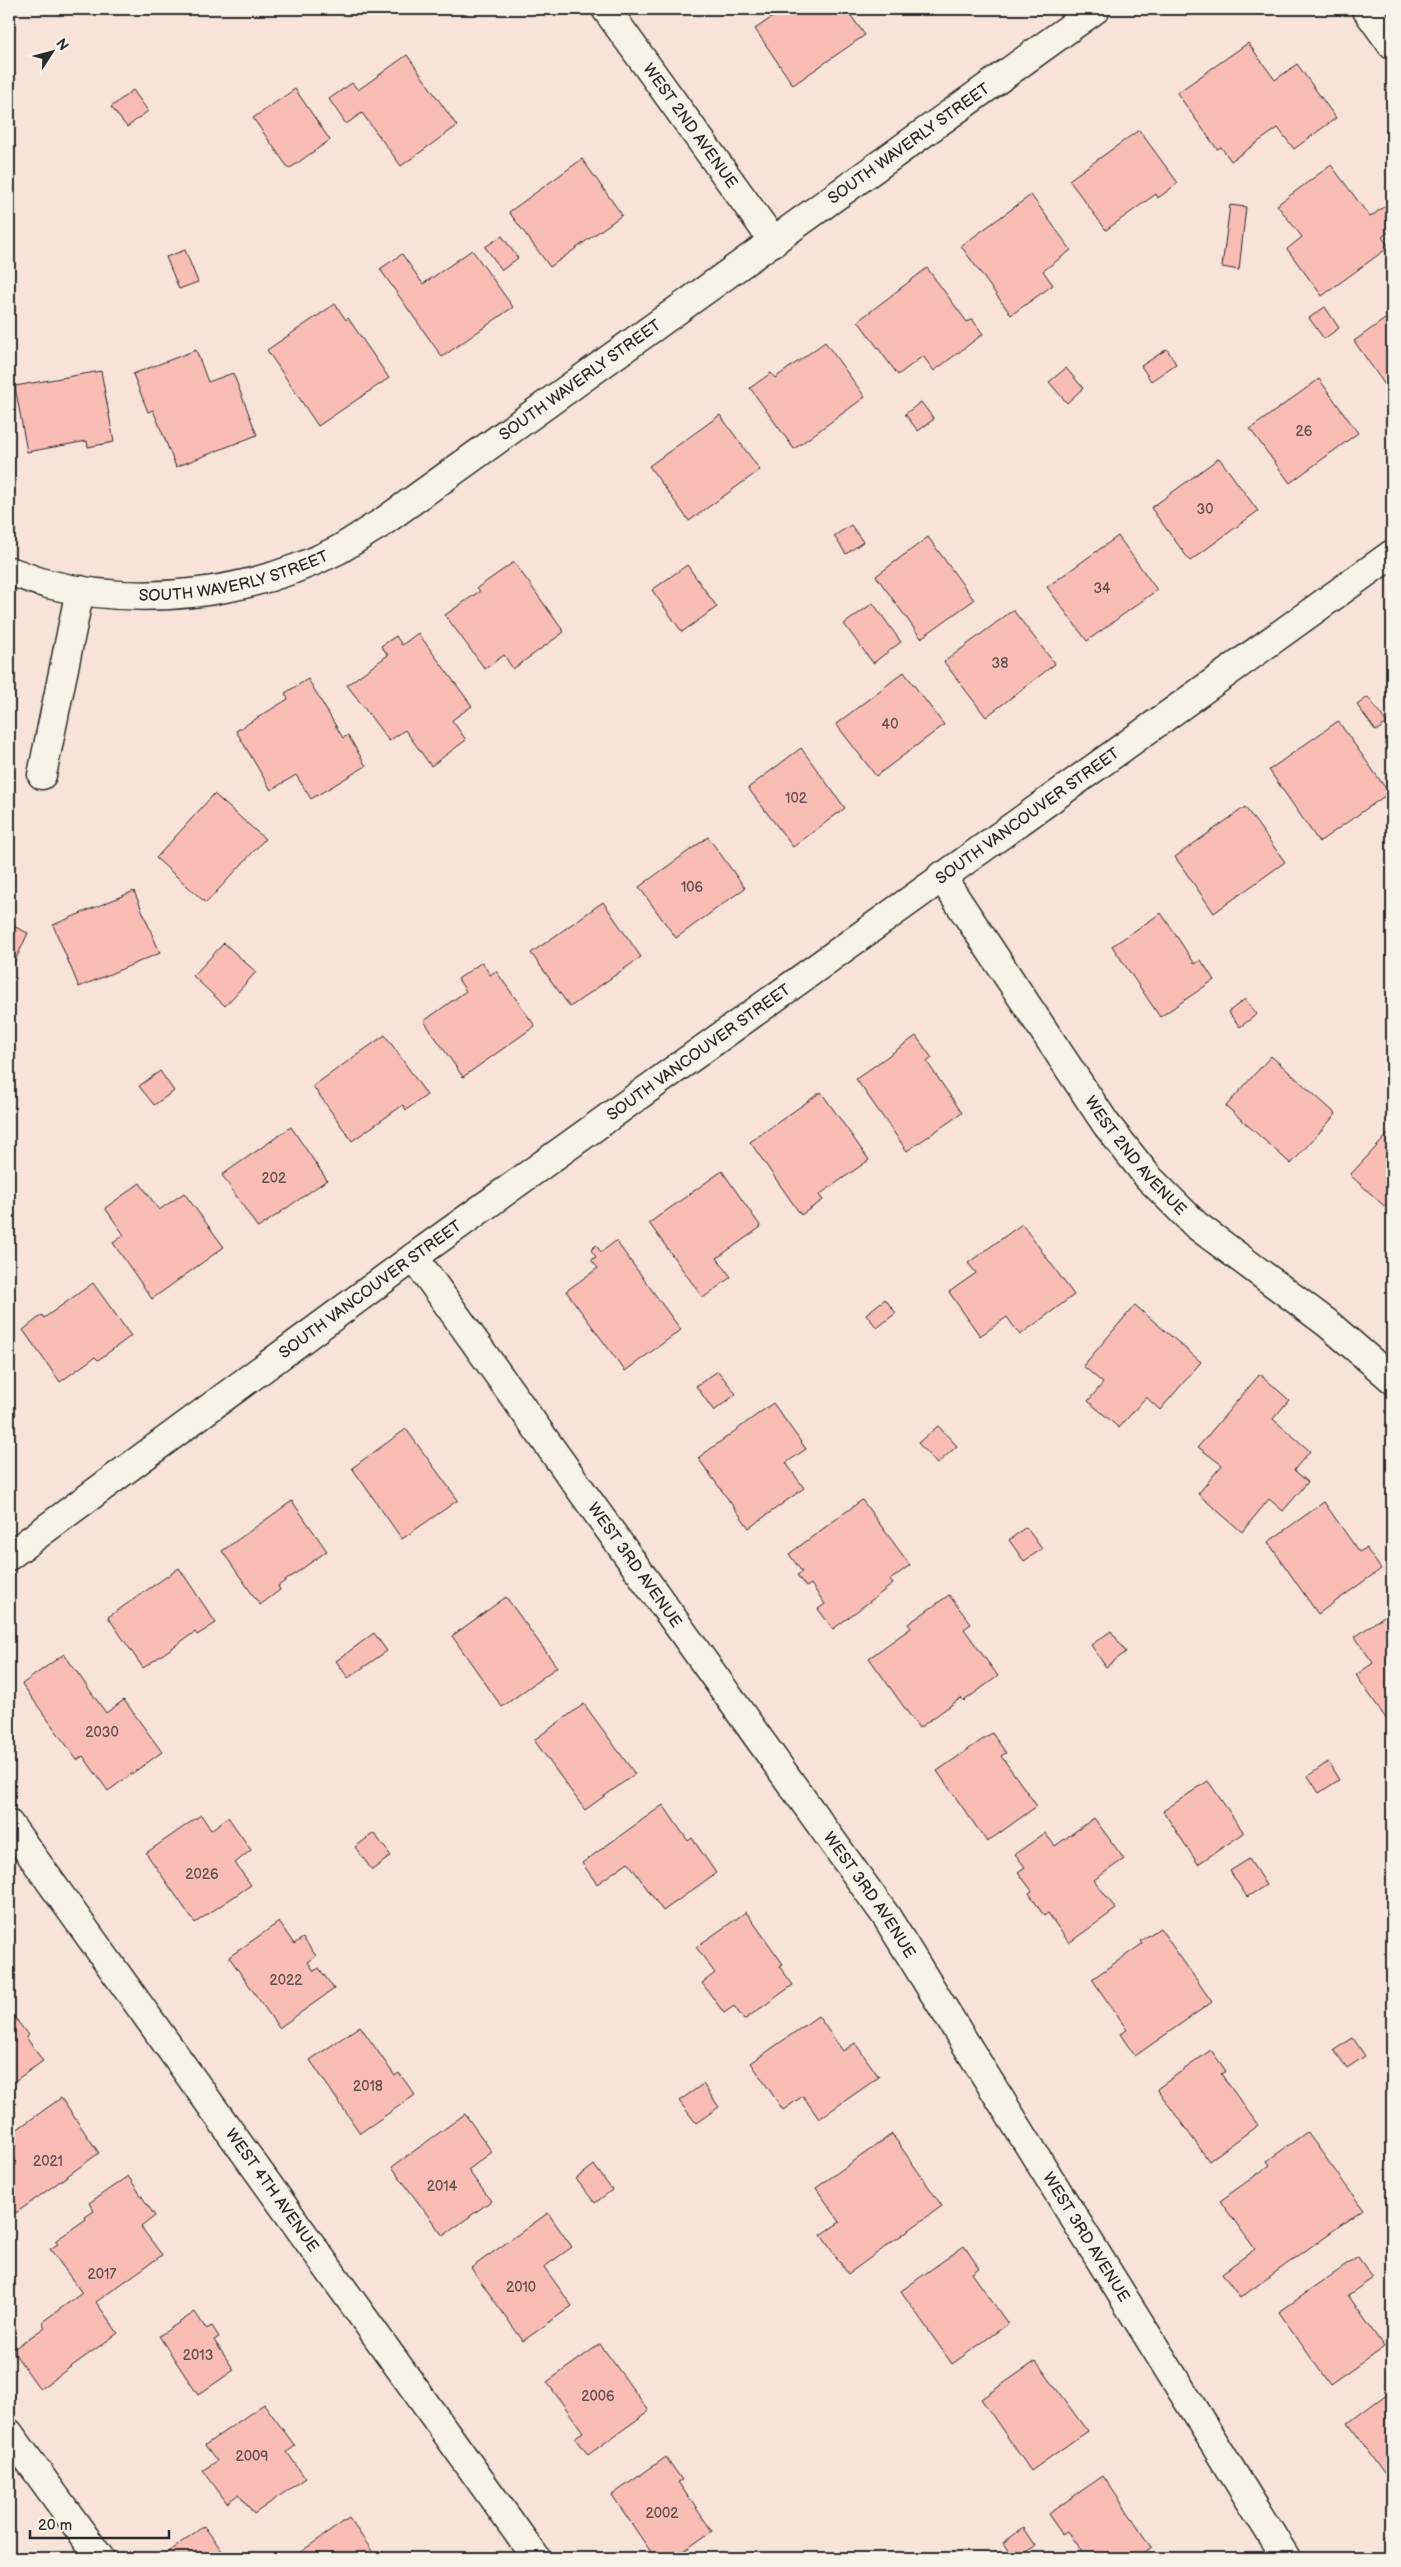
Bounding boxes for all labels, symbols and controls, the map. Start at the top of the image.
north arrow [28,28,78,78]
text: N [52,35,72,54]
street label: WEST 2ND AVENUE [639,60,742,192]
street label: SOUTH WAVERLY STREET [824,79,994,208]
street label: SOUTH WAVERLY STREET [496,315,665,445]
house number: 26 [1296,423,1313,440]
house number: 30 [1197,501,1213,518]
street label: SOUTH WAVERLY STREET [139,546,332,605]
house number: 34 [1093,580,1111,597]
house number: 38 [992,655,1008,672]
house number: 40 [882,716,898,733]
street label: SOUTH VANCOUVER STREET [932,743,1123,888]
house number: 102 [785,790,808,807]
house number: 106 [681,879,704,896]
street label: SOUTH VANCOUVER STREET [603,980,794,1125]
street label: WEST 2ND AVENUE [1081,1093,1190,1219]
house number: 202 [262,1170,287,1187]
street label: SOUTH VANCOUVER STREET [275,1216,466,1363]
street label: WEST 3RD AVENUE [584,1499,686,1631]
house number: 2030 [85,1724,119,1741]
street label: WEST 3RD AVENUE [819,1828,919,1962]
house number: 2026 [185,1866,219,1883]
house number: 2022 [269,1972,303,1989]
house number: 2018 [353,2078,383,2095]
street label: WEST 4TH AVENUE [221,2125,323,2256]
house number: 2021 [33,2153,63,2170]
street label: WEST 3RD AVENUE [1039,2169,1134,2305]
house number: 2014 [427,2178,458,2195]
house number: 2017 [88,2266,117,2283]
house number: 2010 [506,2279,536,2296]
house number: 2013 [183,2347,213,2364]
house number: 2006 [581,2388,615,2405]
house number: 2009 [236,2448,268,2465]
house number: 2002 [646,2505,679,2522]
scale bar [30,2507,169,2539]
text: 20 m [38,2516,72,2535]

